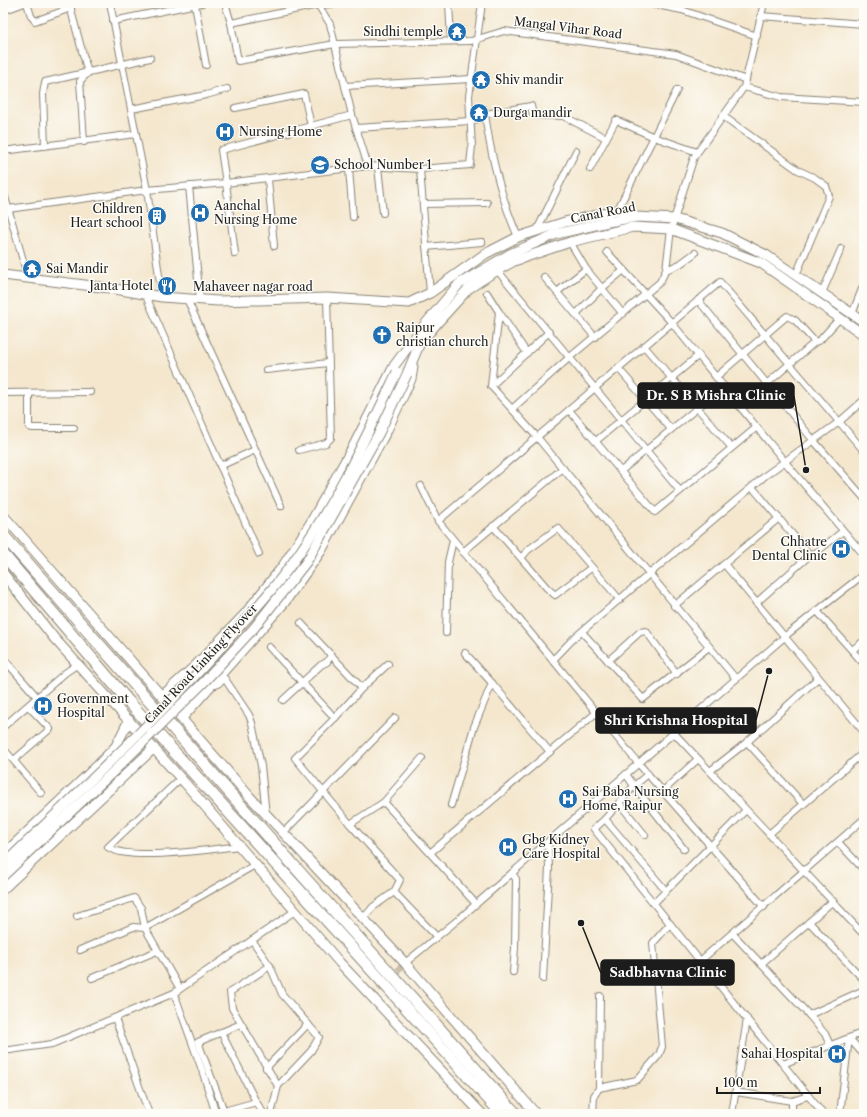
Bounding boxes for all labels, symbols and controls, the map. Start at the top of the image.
street label: Mangal Vihar Road [513,13,624,42]
temple icon: Sindhi temple [446,21,468,43]
place label: Sindhi temple [363,24,443,39]
temple icon: Shiv mandir [470,69,492,91]
place label: Shiv mandir [495,72,564,87]
temple icon: Durga mandir [468,102,490,124]
place label: Durga mandir [493,105,572,120]
hospital icon: Nursing Home [214,121,236,143]
place label: Nursing Home [239,124,323,139]
school or university icon: School Number 1 [309,154,331,176]
place label: School Number 1 [334,157,432,172]
place label: Aanchal Nursing Home [213,198,298,227]
street label: Canal Road [569,199,637,226]
place label: Children Heart school [70,201,143,230]
hospital icon: Aanchal Nursing Home [189,202,211,224]
building icon: Children Heart school [146,205,168,227]
temple icon: Sai Mandir [21,258,43,280]
place label: Sai Mandir [46,261,108,276]
restaurant icon: Janta Hotel [156,275,178,297]
place label: Janta Hotel [88,278,153,293]
street label: Mahaveer nagar road [193,279,314,294]
place label: Raipur christian church [396,320,489,349]
church icon: Raipur christian church [371,324,393,346]
callout: Dr. S B Mishra Clinic [638,383,794,408]
text: Dr. S B Mishra Clinic [646,387,786,403]
place label: Chhatre Dental Clinic [752,534,827,563]
hospital icon: Chhatre Dental Clinic [830,538,852,560]
street label: Canal Road Linking Flyover [141,601,260,727]
place label: Government Hospital [57,691,130,720]
hospital icon: Government Hospital [32,695,54,717]
callout: Shri Krishna Hospital [596,708,756,733]
text: Shri Krishna Hospital [604,712,748,728]
place label: Sai Baba Nursing Home, Raipur [582,784,679,813]
hospital icon: Sai Baba Nursing Home, Raipur [557,788,579,810]
place label: Gbg Kidney Care Hospital [522,832,601,861]
hospital icon: Gbg Kidney Care Hospital [497,836,519,858]
callout: Sadbhavna Clinic [601,960,734,985]
text: Sadbhavna Clinic [610,964,726,980]
hospital icon: Sahai Hospital [826,1043,848,1065]
place label: Sahai Hospital [741,1046,823,1061]
scale bar [717,1069,820,1095]
text: 100 m [723,1075,758,1090]

